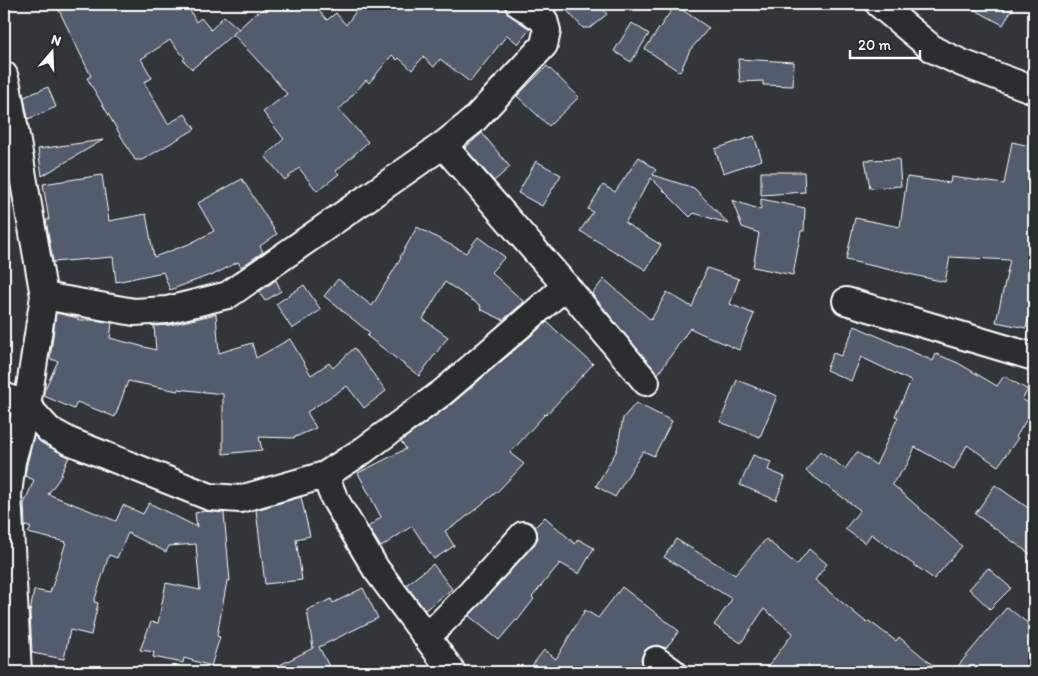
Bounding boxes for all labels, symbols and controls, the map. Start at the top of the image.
north arrow [28,28,78,78]
scale bar [850,28,920,60]
text: N [49,31,63,50]
text: 20 m [858,36,892,54]

